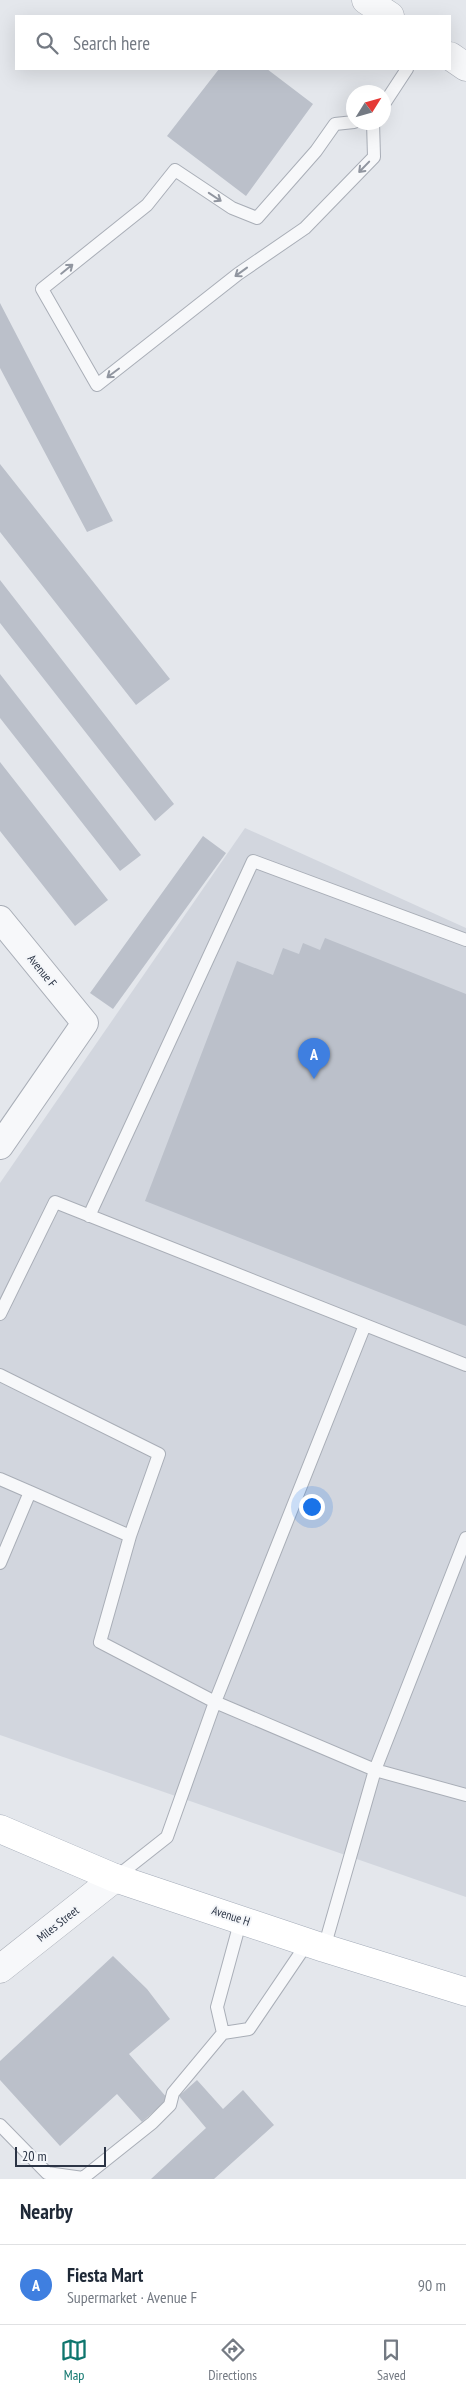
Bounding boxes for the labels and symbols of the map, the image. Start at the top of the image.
north arrow [346,85,391,130]
one-way arrow [358,161,370,173]
one-way arrow [208,192,222,202]
one-way arrow [60,264,73,275]
one-way arrow [234,267,248,277]
one-way arrow [107,367,120,378]
street label: Avenue F [25,951,60,990]
pin: A [298,1038,330,1079]
your location [299,1494,325,1520]
street label: Miles Street [34,1902,82,1945]
street label: Avenue H [210,1902,252,1929]
scale bar [15,2144,106,2167]

